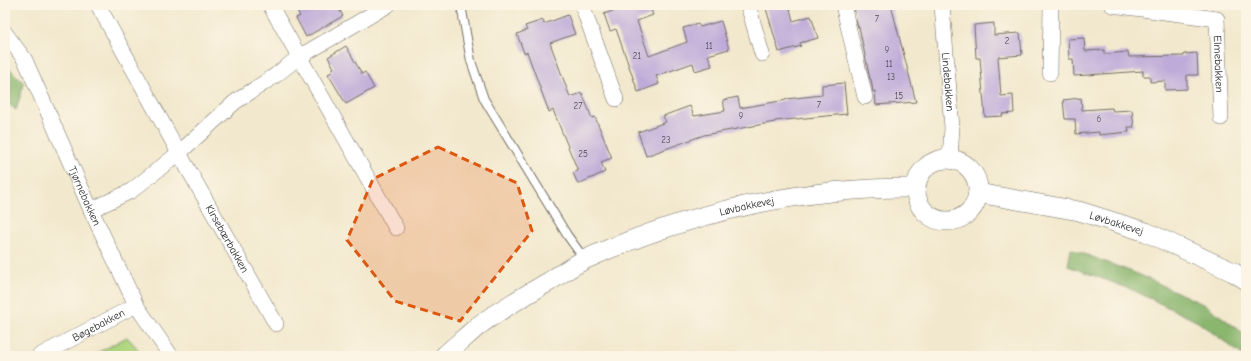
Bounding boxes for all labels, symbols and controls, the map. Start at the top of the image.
house number: 7 [875,14,880,24]
street label: Elmebakken [1211,35,1226,93]
house number: 2 [1005,36,1010,46]
house number: 11 [705,41,713,51]
house number: 9 [885,45,890,55]
house number: 21 [633,51,642,61]
street label: Lindebakken [939,52,957,112]
house number: 11 [885,59,893,69]
house number: 13 [887,72,895,82]
house number: 15 [895,91,903,101]
house number: 7 [817,100,822,110]
house number: 27 [574,101,583,111]
house number: 9 [739,111,744,121]
house number: 6 [1097,114,1102,124]
house number: 23 [661,135,671,145]
house number: 25 [578,149,588,159]
street label: Tjørnebakken [66,164,103,228]
street label: Løvbakkevej [718,194,775,219]
street label: Kirsebærbakken [203,202,251,275]
street label: Løvbakkevej [1088,209,1145,238]
street label: Bøgebakken [70,306,127,344]

